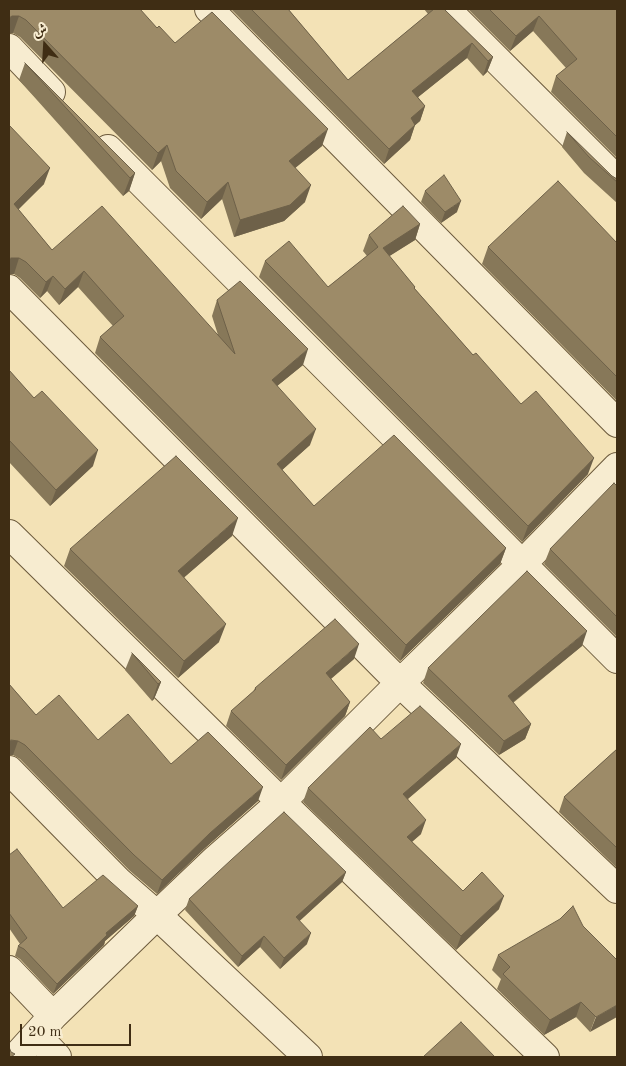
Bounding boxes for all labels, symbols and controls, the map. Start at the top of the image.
north arrow [20,20,70,70]
text: ش [31,22,49,40]
scale bar [22,1014,134,1046]
text: 20 m [28,1025,62,1040]

